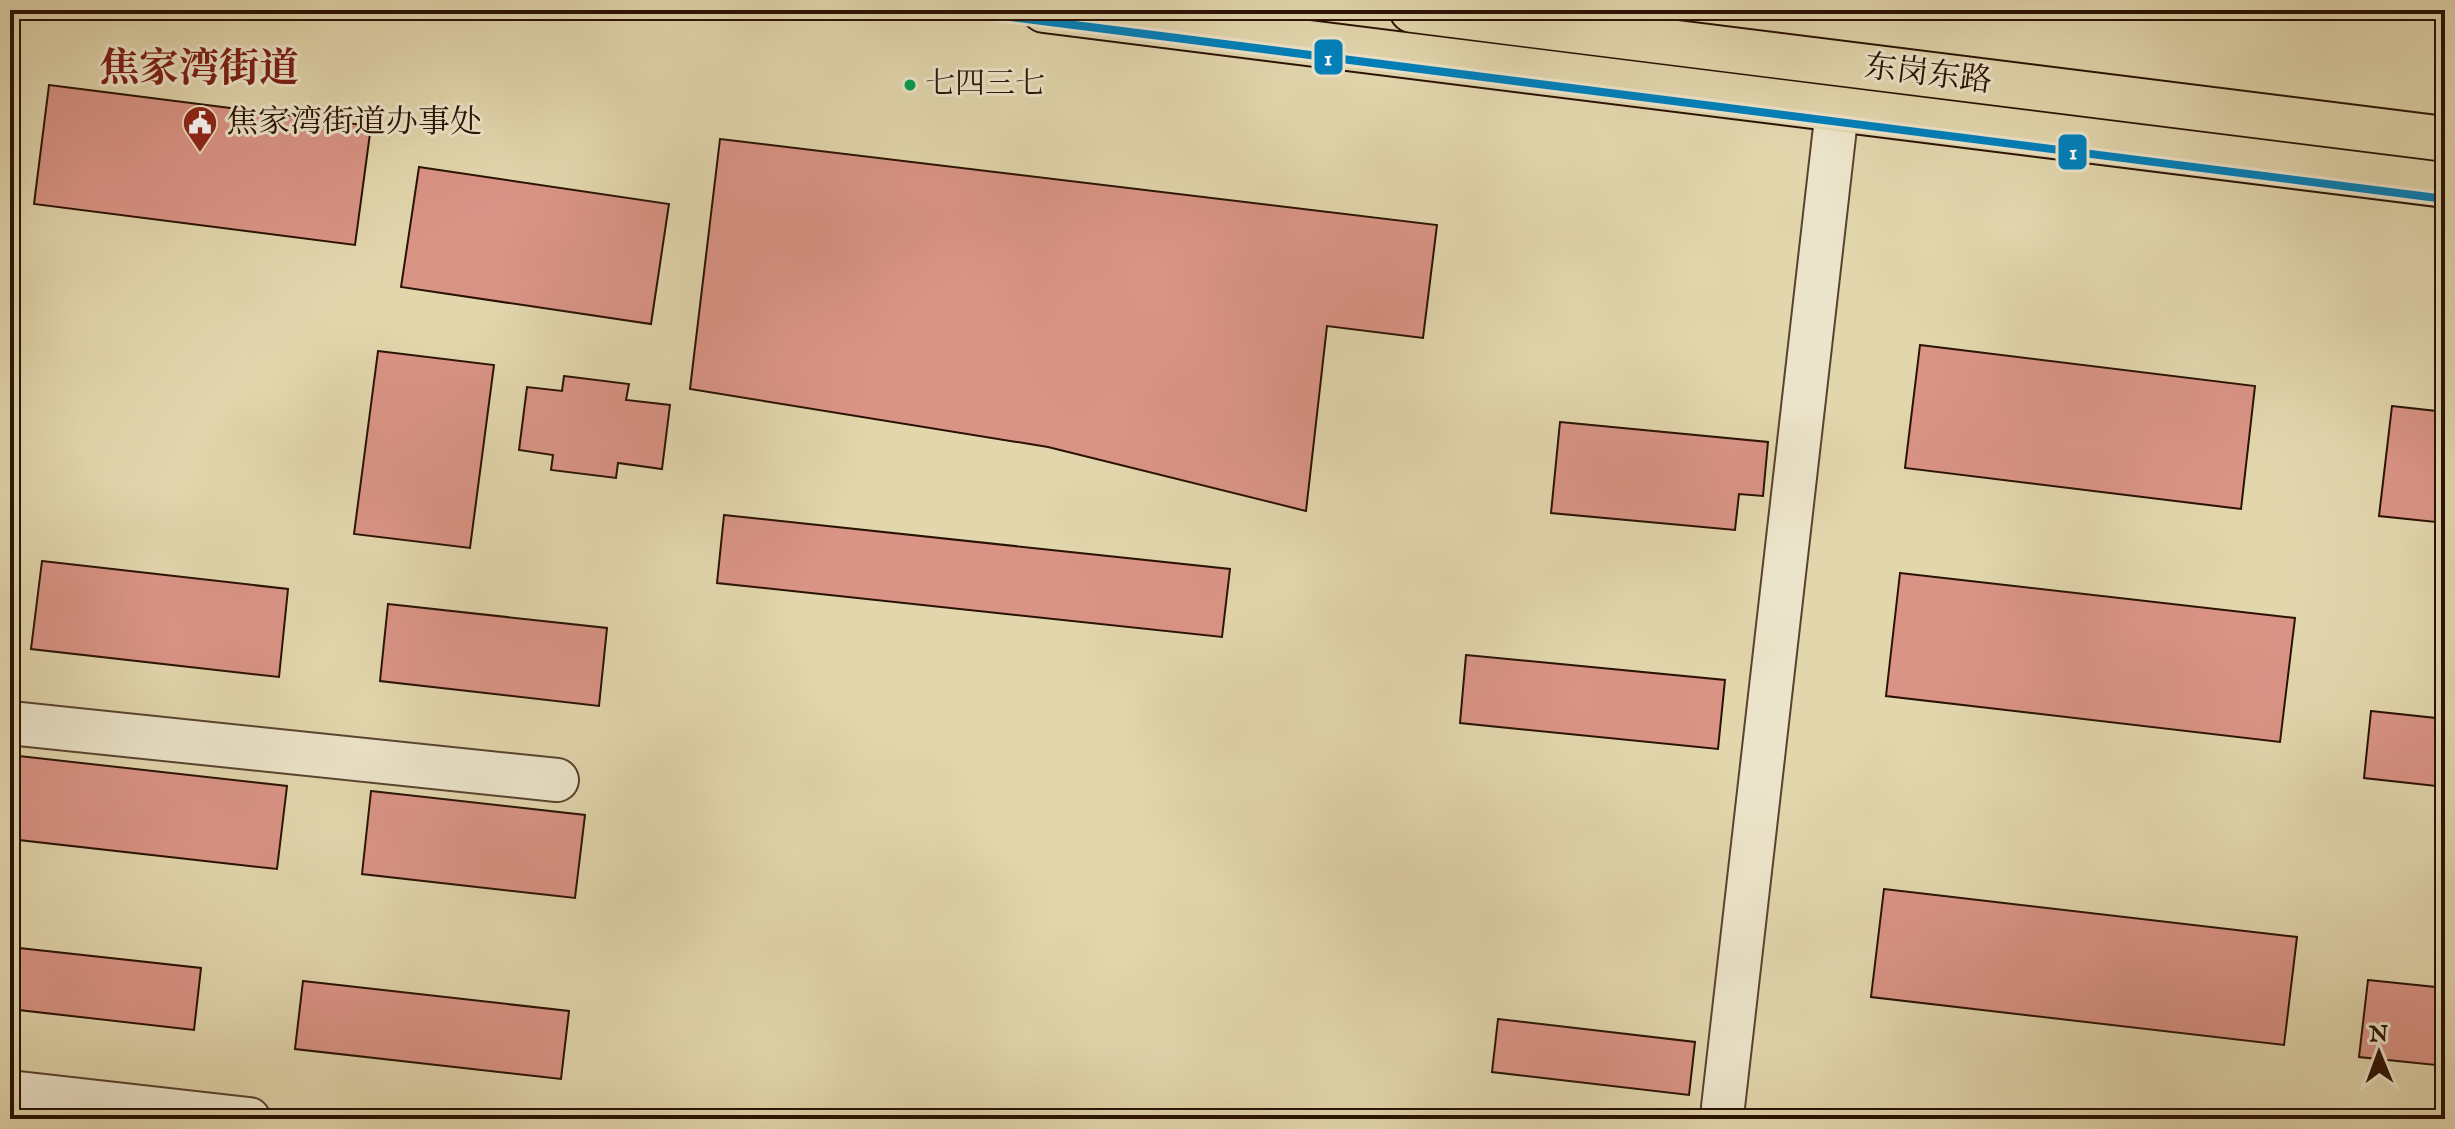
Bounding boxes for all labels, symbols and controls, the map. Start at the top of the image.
line badge: 1 [1313,38,1344,76]
district label: 焦家湾街道 [99,45,299,96]
text: 1 [1324,45,1332,73]
street label: 东岗东路 [1862,47,1994,103]
place label: 七四三七 [925,66,1045,104]
marker: 七四三七 [902,77,918,93]
place label: 焦家湾街道办事处 [226,103,482,144]
public building icon: 焦家湾街道办事处 [181,104,219,154]
line badge: 1 [2057,133,2088,171]
text: 1 [2069,139,2077,167]
north arrow [2339,1013,2419,1093]
text: N [2368,1021,2388,1049]

